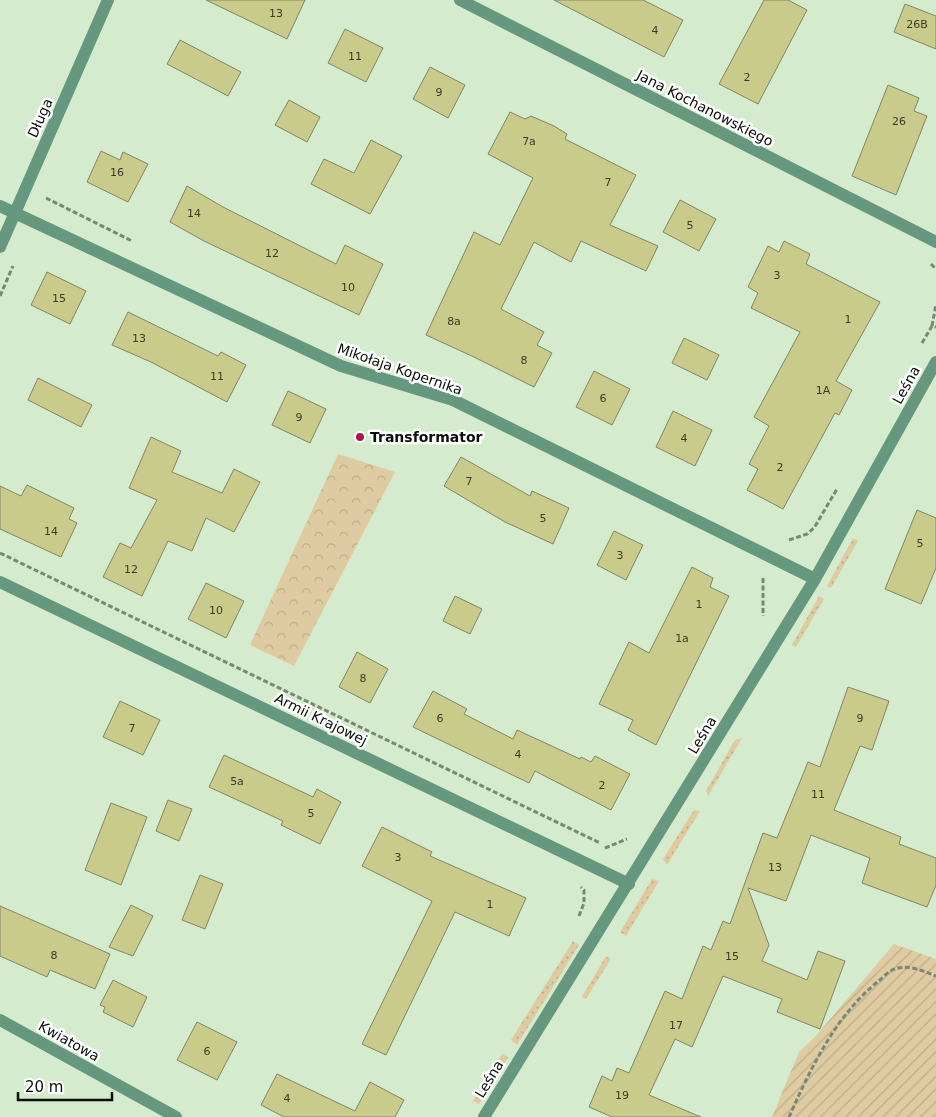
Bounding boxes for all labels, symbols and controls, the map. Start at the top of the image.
house number: 13 [269,7,283,20]
house number: 26B [906,18,928,31]
house number: 4 [652,24,659,37]
house number: 11 [348,50,362,63]
street label: Jana Kochanowskiego [633,66,776,149]
house number: 2 [744,71,751,84]
house number: 9 [436,86,443,99]
street label: Długa [24,96,56,140]
house number: 26 [892,115,906,128]
house number: 7a [522,135,536,148]
house number: 16 [110,166,124,179]
house number: 7 [605,176,612,189]
house number: 14 [187,207,201,220]
house number: 5 [687,219,694,232]
house number: 12 [265,247,279,260]
house number: 3 [774,269,781,282]
house number: 10 [341,281,355,294]
house number: 15 [52,292,66,305]
house number: 1 [845,313,852,326]
house number: 8a [447,315,461,328]
house number: 13 [132,332,146,345]
street label: Mikołaja Kopernika [336,340,464,398]
house number: 8 [521,354,528,367]
street label: Leśna [889,363,923,407]
house number: 11 [210,370,224,383]
house number: 1A [816,384,831,397]
house number: 6 [600,392,607,405]
house number: 9 [296,411,303,424]
place label: Transformator [370,429,483,445]
marker: Transformator [354,431,366,443]
house number: 4 [681,432,688,445]
house number: 2 [777,461,784,474]
house number: 7 [466,475,473,488]
house number: 5 [540,512,547,525]
house number: 14 [44,525,58,538]
house number: 5 [917,537,924,550]
house number: 3 [617,549,624,562]
house number: 12 [124,563,138,576]
house number: 1 [696,598,703,611]
house number: 10 [209,604,223,617]
house number: 1a [675,632,689,645]
house number: 8 [360,672,367,685]
street label: Armii Krajowej [272,690,370,748]
house number: 6 [437,712,444,725]
house number: 9 [857,712,864,725]
street label: Leśna [685,713,719,757]
house number: 7 [129,722,136,735]
house number: 4 [515,748,522,761]
house number: 5a [230,775,244,788]
house number: 2 [599,779,606,792]
house number: 11 [811,788,825,801]
house number: 5 [308,807,315,820]
house number: 3 [395,851,402,864]
house number: 13 [768,861,782,874]
house number: 1 [487,898,494,911]
house number: 8 [51,949,58,962]
house number: 15 [725,950,739,963]
street label: Kwiatowa [36,1018,102,1064]
house number: 17 [669,1019,683,1032]
house number: 6 [204,1045,211,1058]
street label: Leśna [472,1057,506,1101]
scale bar [18,1070,111,1102]
text: 20 m [25,1078,63,1096]
house number: 19 [615,1089,629,1102]
house number: 4 [284,1092,291,1105]

